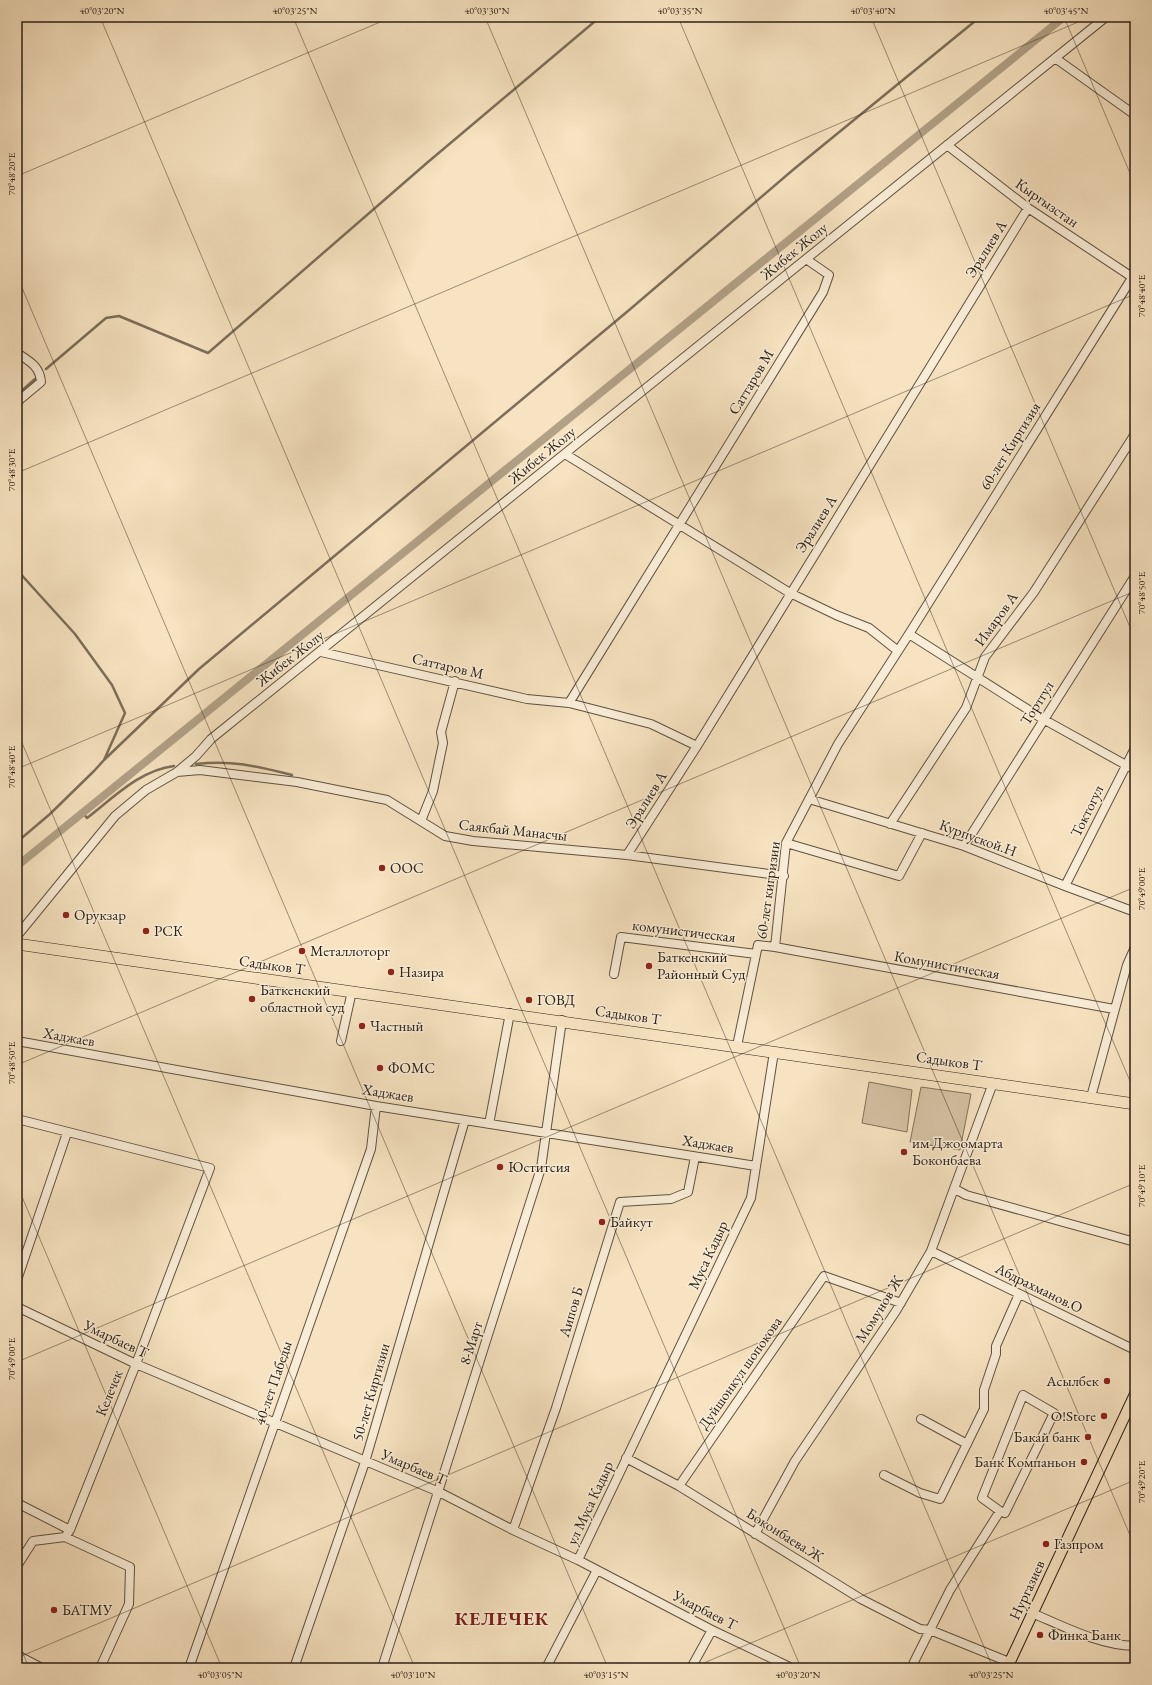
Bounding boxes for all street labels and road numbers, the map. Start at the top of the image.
street label: Кыргызстан [1012,174,1083,231]
street label: Эралиев А [961,216,1011,281]
street label: Жибек Жолу [755,217,831,284]
street label: Саттаров М [724,346,778,418]
street label: 60-лет Киргизия [975,398,1044,493]
street label: Жибек Жолу [503,421,579,488]
street label: Эралиев А [791,491,841,556]
street label: Имаров А [970,587,1022,650]
street label: Жибек Жолу [251,625,328,691]
street label: Саттаров М [410,648,486,683]
street label: Тортгул [1016,677,1057,728]
street label: Эралиев А [621,767,671,832]
street label: Токтогул [1066,782,1107,840]
street label: Саякбай Манасчы [458,814,568,845]
street label: Курпуской.Н [937,815,1020,860]
street label: 60-лет кигризии [751,840,784,940]
street label: комунистическая [631,915,737,946]
street label: Комунистическая [893,946,1002,983]
street label: Садыков Т [238,950,307,979]
street label: Садыков Т [594,1000,663,1029]
street label: Хаджаев [41,1022,96,1050]
street label: Садыков Т [915,1046,984,1075]
street label: Хаджаев [360,1079,415,1106]
street label: Хаджаев [680,1130,735,1157]
street label: Муса Кадыр [683,1217,732,1292]
street label: Абдрахманов.О [992,1258,1086,1317]
street label: Момунов Ж [850,1271,907,1346]
street label: Аипов Б [554,1284,587,1340]
street label: Дуйшонкул шопокова [693,1313,786,1433]
street label: Умарбаев Т [80,1315,153,1362]
street label: 8-Март [455,1319,486,1367]
street label: 40-лет Пабеды [249,1338,296,1427]
street label: 50-лет Киргизии [347,1341,394,1443]
street label: Келечек [91,1367,126,1419]
street label: Умарбаев Т [378,1444,451,1489]
street label: ул Муса Кадыр [562,1458,617,1548]
street label: Боконбаева.Ж [743,1503,828,1566]
street label: Нургазиев [1005,1557,1049,1623]
street label: Умарбаев Т [669,1585,741,1634]

